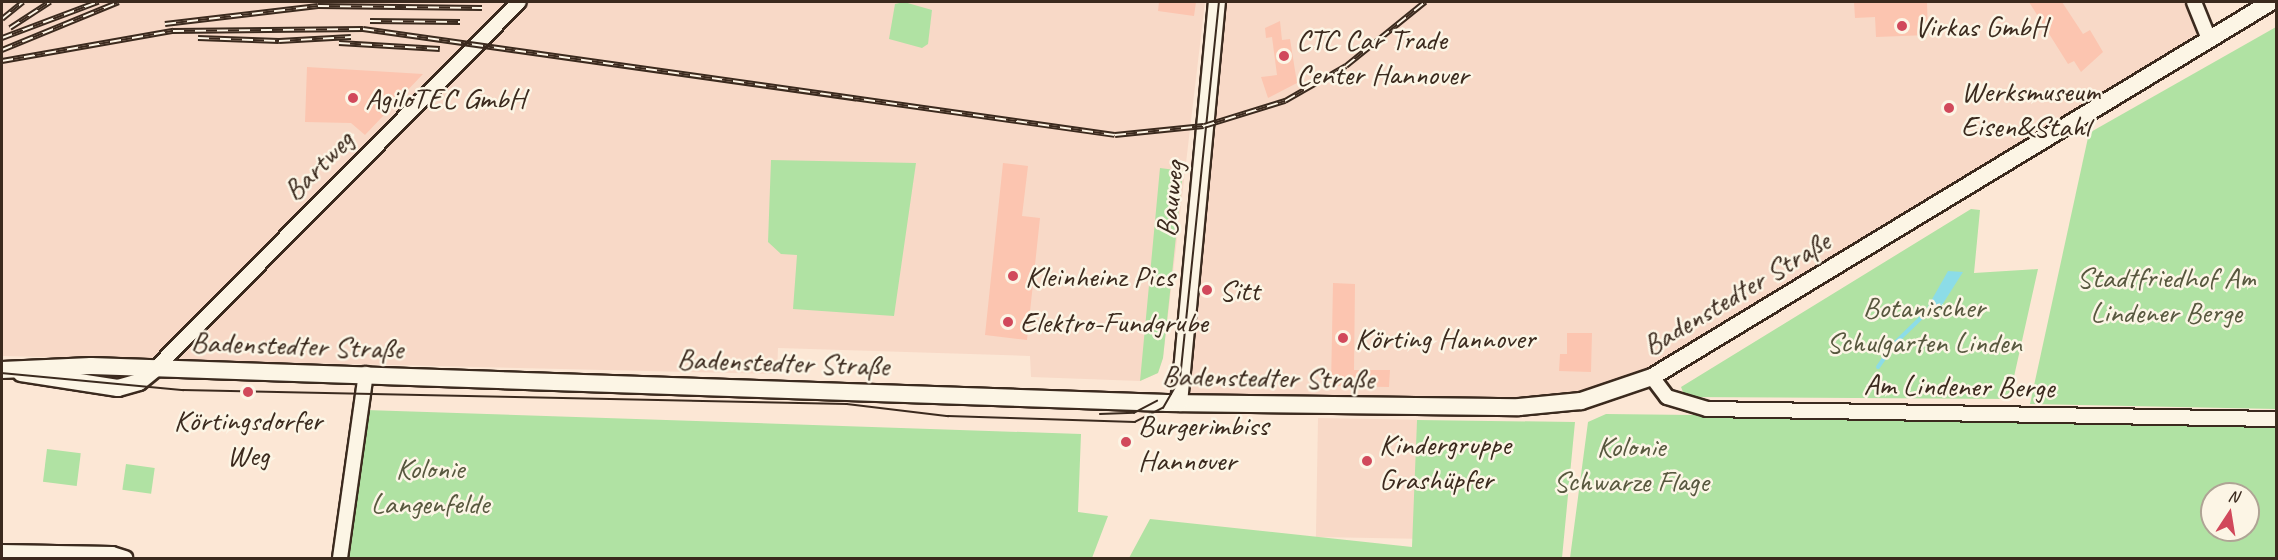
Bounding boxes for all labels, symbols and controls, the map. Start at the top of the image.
place label: Virkas GmbH [1914,8,2047,44]
marker: Virkas GmbH [1895,19,1909,33]
place label: CTC Car Trade Center Hannover [1296,21,1469,92]
marker: CTC Car Trade Center Hannover [1277,49,1291,63]
place label: Werksmuseum Eisen&Stahl [1961,73,2100,144]
place label: AgiloTEC GmbH [365,80,525,116]
marker: AgiloTEC GmbH [346,91,360,105]
marker: Werksmuseum Eisen&Stahl [1942,101,1956,115]
street label: Bartweg [275,122,361,208]
street label: Bauweg [1148,159,1192,239]
street label: Badenstedter Straße [1635,222,1837,364]
place label: Kleinheinz Pics [1025,258,1174,294]
park label: Stadtfriedhof Am Lindener Berge [2077,259,2255,330]
marker: Kleinheinz Pics [1006,269,1020,283]
place label: Sitt [1219,272,1260,308]
marker: Sitt [1200,283,1214,297]
park label: Botanischer Schulgarten Linden [1826,289,2022,360]
place label: Elektro-Fundgrube [1020,304,1208,340]
marker: Elektro-Fundgrube [1001,315,1015,329]
place label: Körting Hannover [1355,320,1536,356]
street label: Badenstedter Straße [189,323,405,367]
marker: Körting Hannover [1336,331,1350,345]
street label: Badenstedter Straße [675,340,891,384]
street label: Badenstedter Straße [1161,357,1375,397]
street label: Am Lindener Berge [1863,366,2055,406]
marker: Körtingsdorfer Weg [241,385,255,399]
place label: Körtingsdorfer Weg [174,402,322,472]
place label: Burgerimbiss Hannover [1138,407,1268,478]
place label: Kindergruppe Grashüpfer [1379,426,1511,496]
park label: Kolonie Schwarze Flage [1553,428,1709,498]
marker: Burgerimbiss Hannover [1119,435,1133,449]
park label: Kolonie Langenfelde [371,450,489,520]
marker: Kindergruppe Grashüpfer [1360,454,1374,468]
north arrow [2200,482,2260,542]
text: N [2226,486,2240,507]

